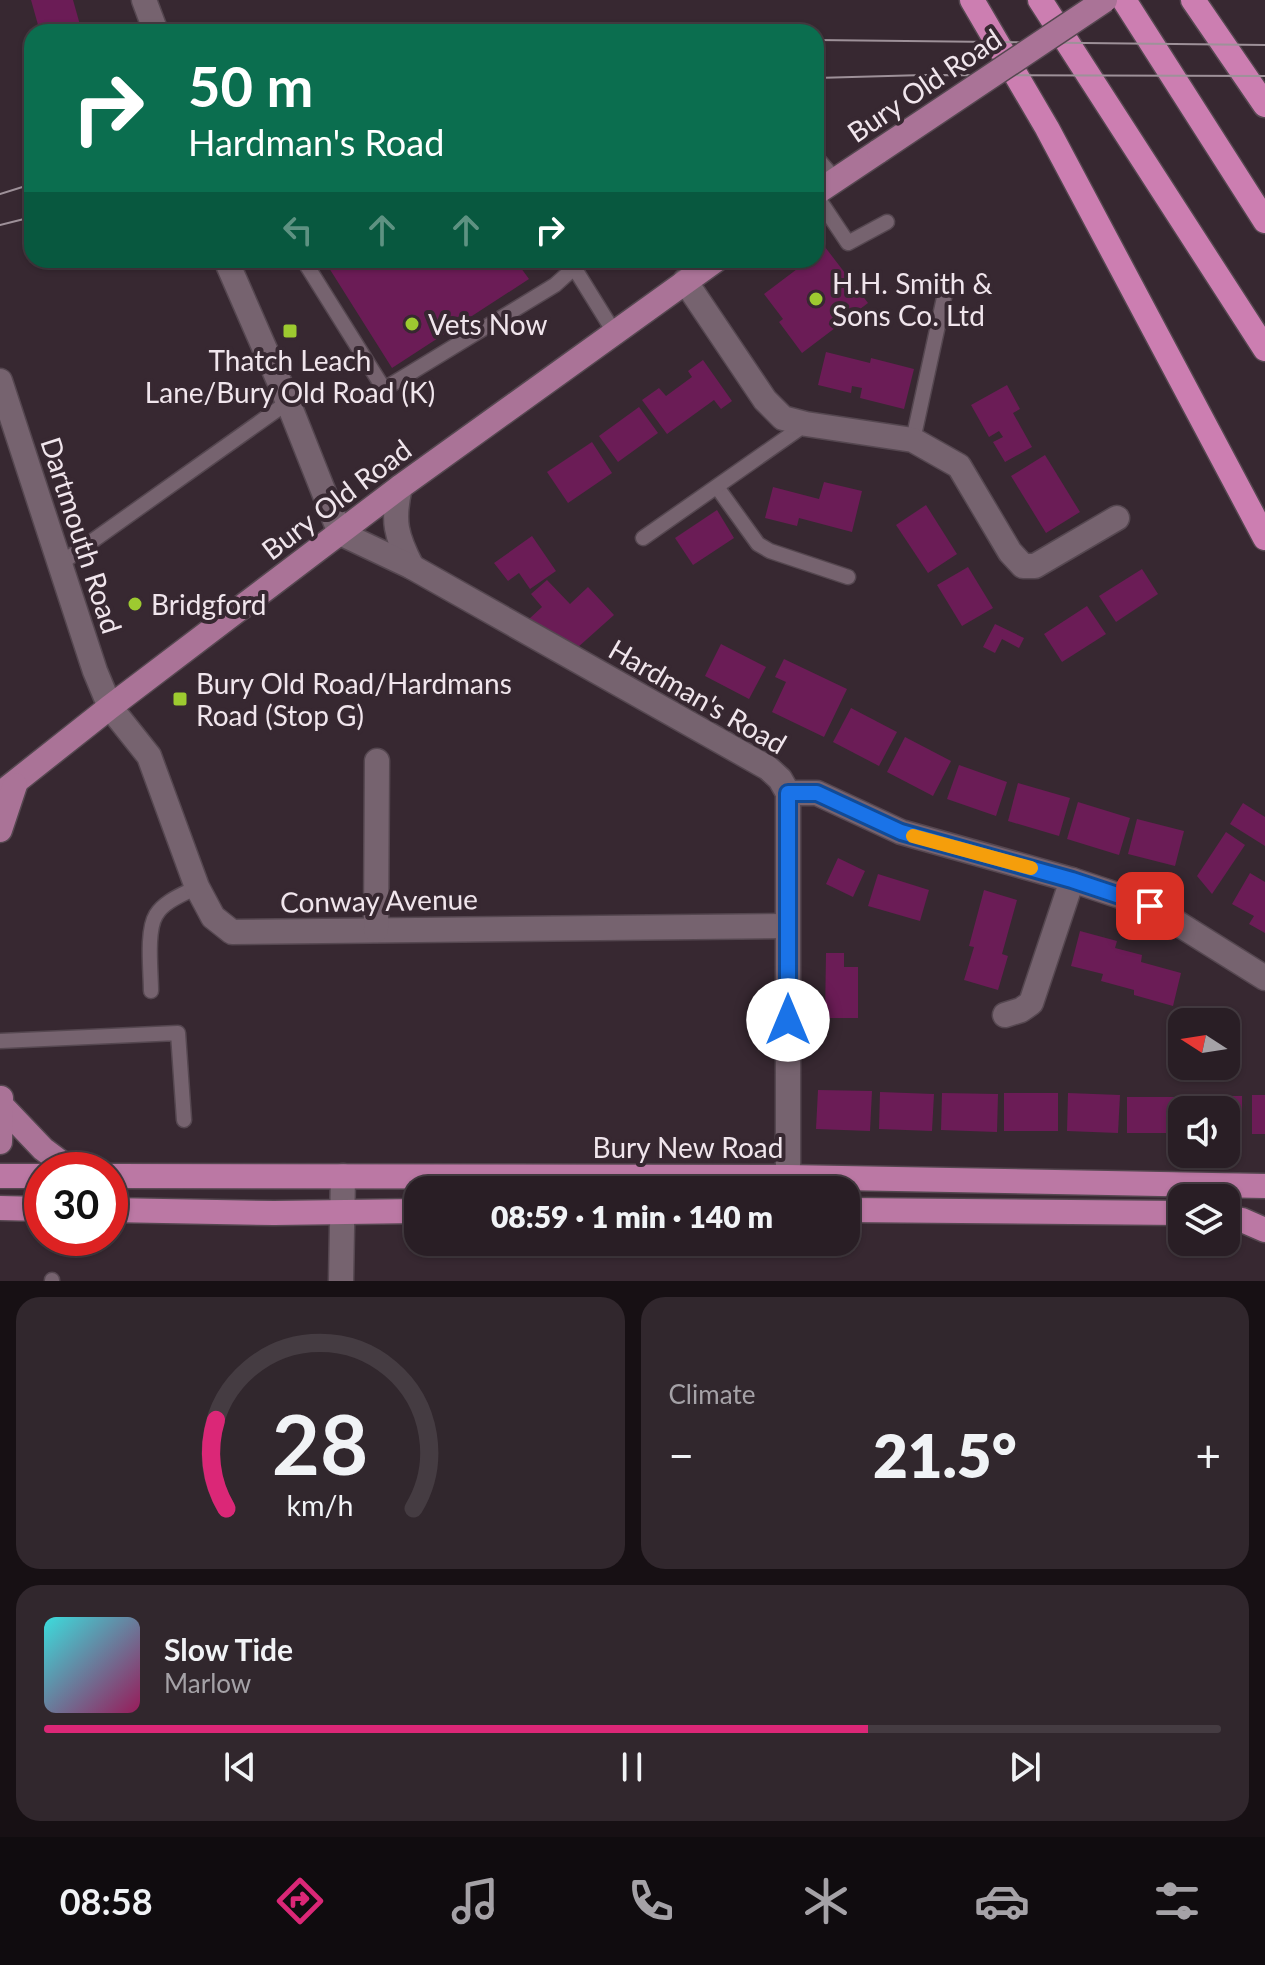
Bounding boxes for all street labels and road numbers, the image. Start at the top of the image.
street label: Bury Old Road [841,21,1007,149]
street label: Dartmouth Road [34,432,130,638]
street label: Bury Old Road [255,432,417,566]
street label: Hardman's Road [603,631,793,761]
street label: Conway Avenue [280,881,478,919]
street label: Bury New Road [593,1130,783,1164]

